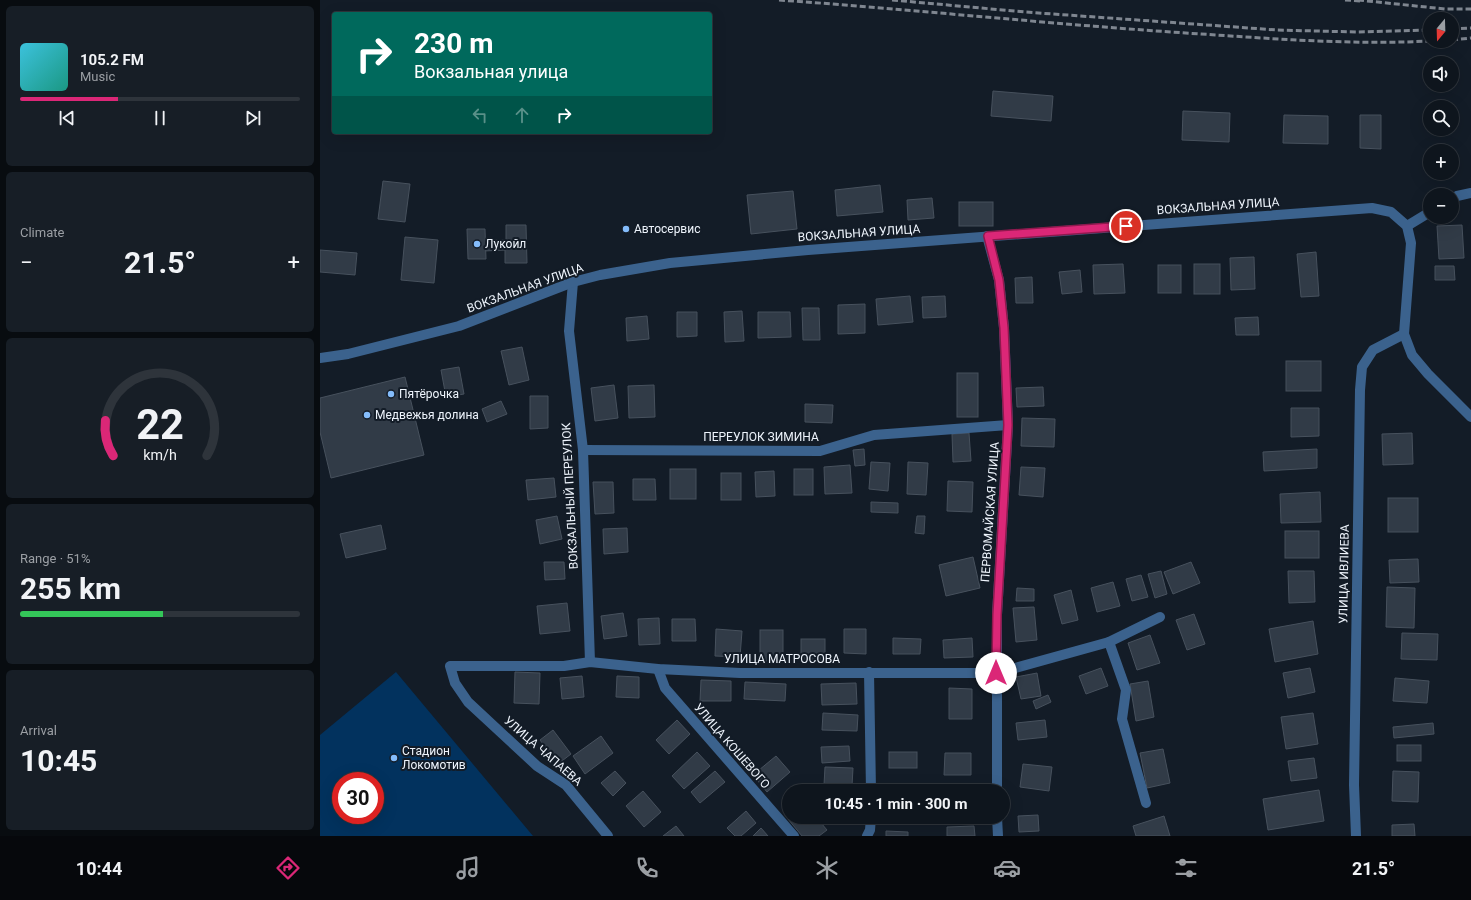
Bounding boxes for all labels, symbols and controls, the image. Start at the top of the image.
north arrow [1423,12,1459,48]
map controls [1423,12,1459,224]
text: 230 m [414,27,493,60]
icon: right [348,28,400,80]
text: 105.2 FM [80,51,144,69]
button: sound [1423,56,1459,92]
text: Вокзальная улица [414,61,568,82]
text: Music [80,69,115,84]
button: search [1423,100,1459,136]
icon: left [469,104,491,126]
icon: ahead [511,104,533,126]
icon: right [553,104,575,126]
icon: previous [56,107,78,129]
icon: pause [149,107,171,129]
icon: next [242,107,264,129]
button: + [1423,144,1459,180]
button: − [1423,188,1459,224]
street label: ВОКЗАЛЬНАЯ УЛИЦА [1156,195,1280,217]
pin [1109,209,1143,243]
icon: arrive [1115,215,1137,237]
place label: Автосервис [634,222,700,236]
street label: ВОКЗАЛЬНАЯ УЛИЦА [797,222,921,244]
marker: Автосервис [621,224,631,234]
text: Climate [20,225,64,240]
place label: Лукойл [485,237,526,251]
marker: Лукойл [472,239,482,249]
text: 21.5° [124,245,196,280]
text: − [20,250,33,275]
text: + [288,250,300,275]
street label: ВОКЗАЛЬНАЯ УЛИЦА [465,260,585,316]
place label: Пятёрочка [399,387,459,401]
marker: Пятёрочка [386,389,396,399]
text: 22 [136,400,184,449]
place label: Медвежья долина [375,408,479,422]
marker: Медвежья долина [362,410,372,420]
street label: ВОКЗАЛЬНЫЙ ПЕРЕУЛОК [558,422,581,570]
street label: ПЕРЕУЛОК ЗИМИНА [703,430,819,444]
street label: ПЕРВОМАЙСКАЯ УЛИЦА [977,441,1002,583]
text: km/h [143,447,177,463]
street label: УЛИЦА ИВЛИЕВА [1336,524,1352,624]
text: Range · 51% [20,551,90,566]
text: 255 km [20,571,121,606]
street label: УЛИЦА МАТРОСОВА [724,652,840,666]
position arrow [975,652,1017,694]
street label: УЛИЦА КОШЕВОГО [691,701,773,791]
street label: УЛИЦА ЧАПАЕВА [501,713,585,789]
text: Arrival [20,723,57,738]
text: 10:45 [20,743,97,778]
place label: Стадион Локомотив [402,744,466,772]
marker: Стадион Локомотив [389,753,399,763]
speed limit sign: 30 [332,772,384,824]
text: 10:45 · 1 min · 300 m [825,795,967,813]
icon: directions [274,854,302,882]
icon: music [454,854,482,882]
icon: phone [633,854,661,882]
icon: climate [813,854,841,882]
icon: car [993,854,1021,882]
icon: filters [1172,854,1200,882]
text: 10:44 [76,858,122,879]
text: 21.5° [1352,858,1395,879]

